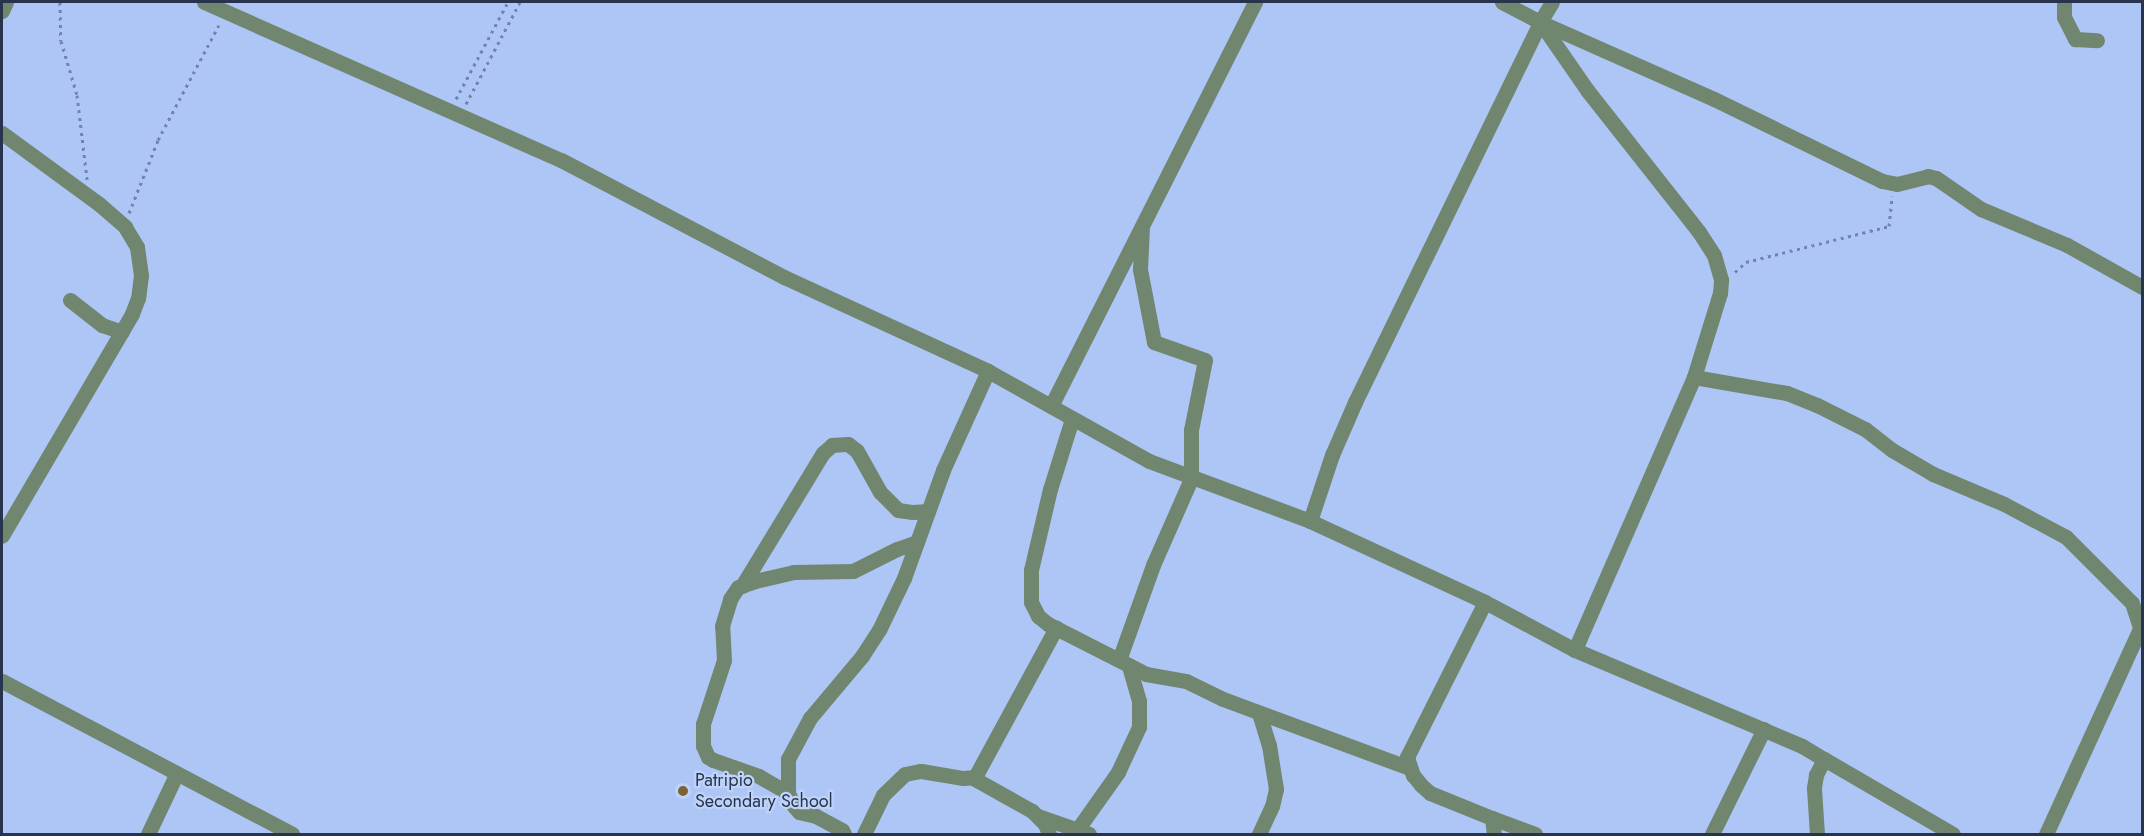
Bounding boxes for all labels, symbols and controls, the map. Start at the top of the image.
place label: Patripio Secondary School [695,770,833,812]
marker: Patripio Secondary School [676,784,690,798]

